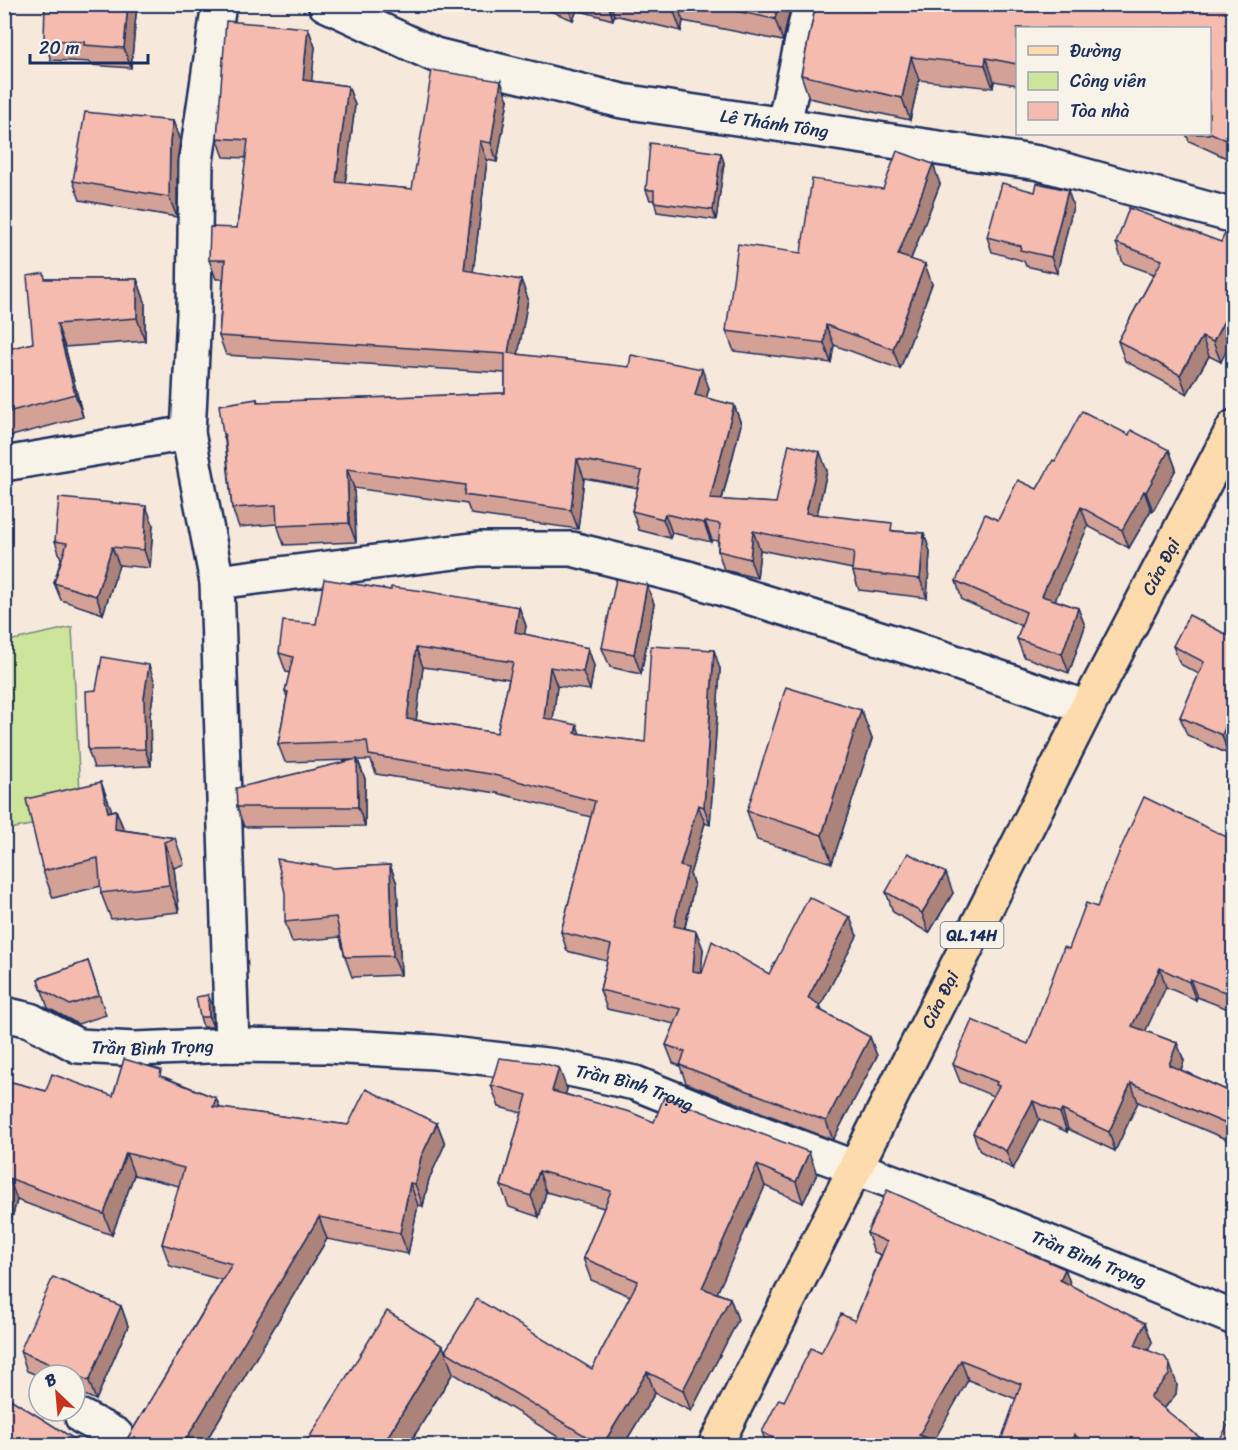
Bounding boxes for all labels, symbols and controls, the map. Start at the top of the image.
scale bar [30,27,148,65]
legend [1016,27,1211,135]
text: 20 m [39,32,79,64]
text: Đường [1070,35,1121,67]
text: Công viên [1070,65,1146,97]
text: Tòa nhà [1070,95,1129,127]
street label: Lê Thánh Tông [718,100,831,148]
street label: Cửa Đại [1133,531,1190,601]
road number: QL.14H [940,922,1004,948]
street label: Cửa Đại [912,964,969,1034]
street label: Trần Bình Trọng [91,1030,215,1065]
street label: Trần Bình Trọng [572,1055,699,1121]
street label: Trần Bình Trọng [1026,1221,1152,1297]
north arrow [27,1363,87,1423]
text: B [40,1364,62,1395]

